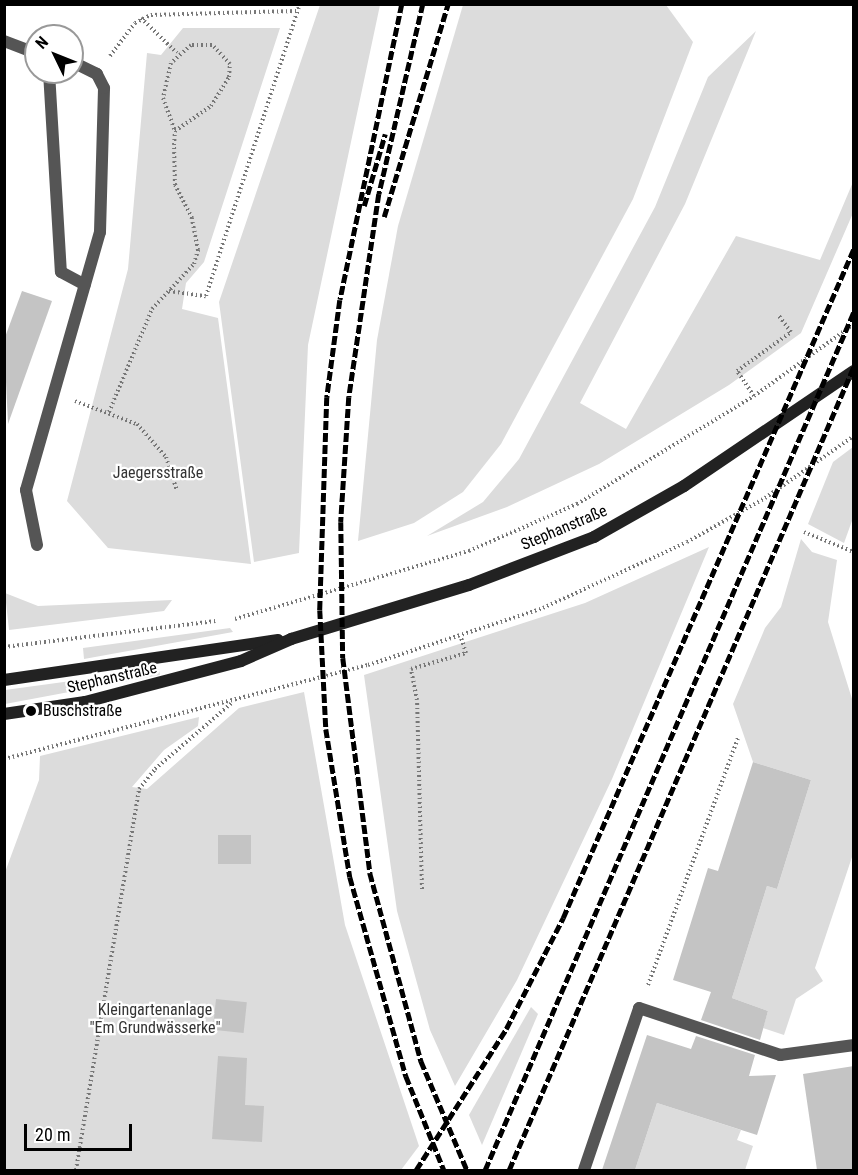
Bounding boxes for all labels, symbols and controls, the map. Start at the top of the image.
north arrow [24,24,84,84]
text: N [32,33,52,53]
park label: Jaegersstraße [113,463,203,483]
street label: Stephanstraße [518,501,610,555]
street label: Stephanstraße [65,658,159,698]
place label: Buschstraße [43,701,122,721]
marker: Buschstraße [24,704,38,718]
park label: Kleingartenanlage "Em Grundwässerke" [89,1000,221,1038]
scale bar [27,1112,135,1150]
text: 20 m [35,1124,70,1145]

